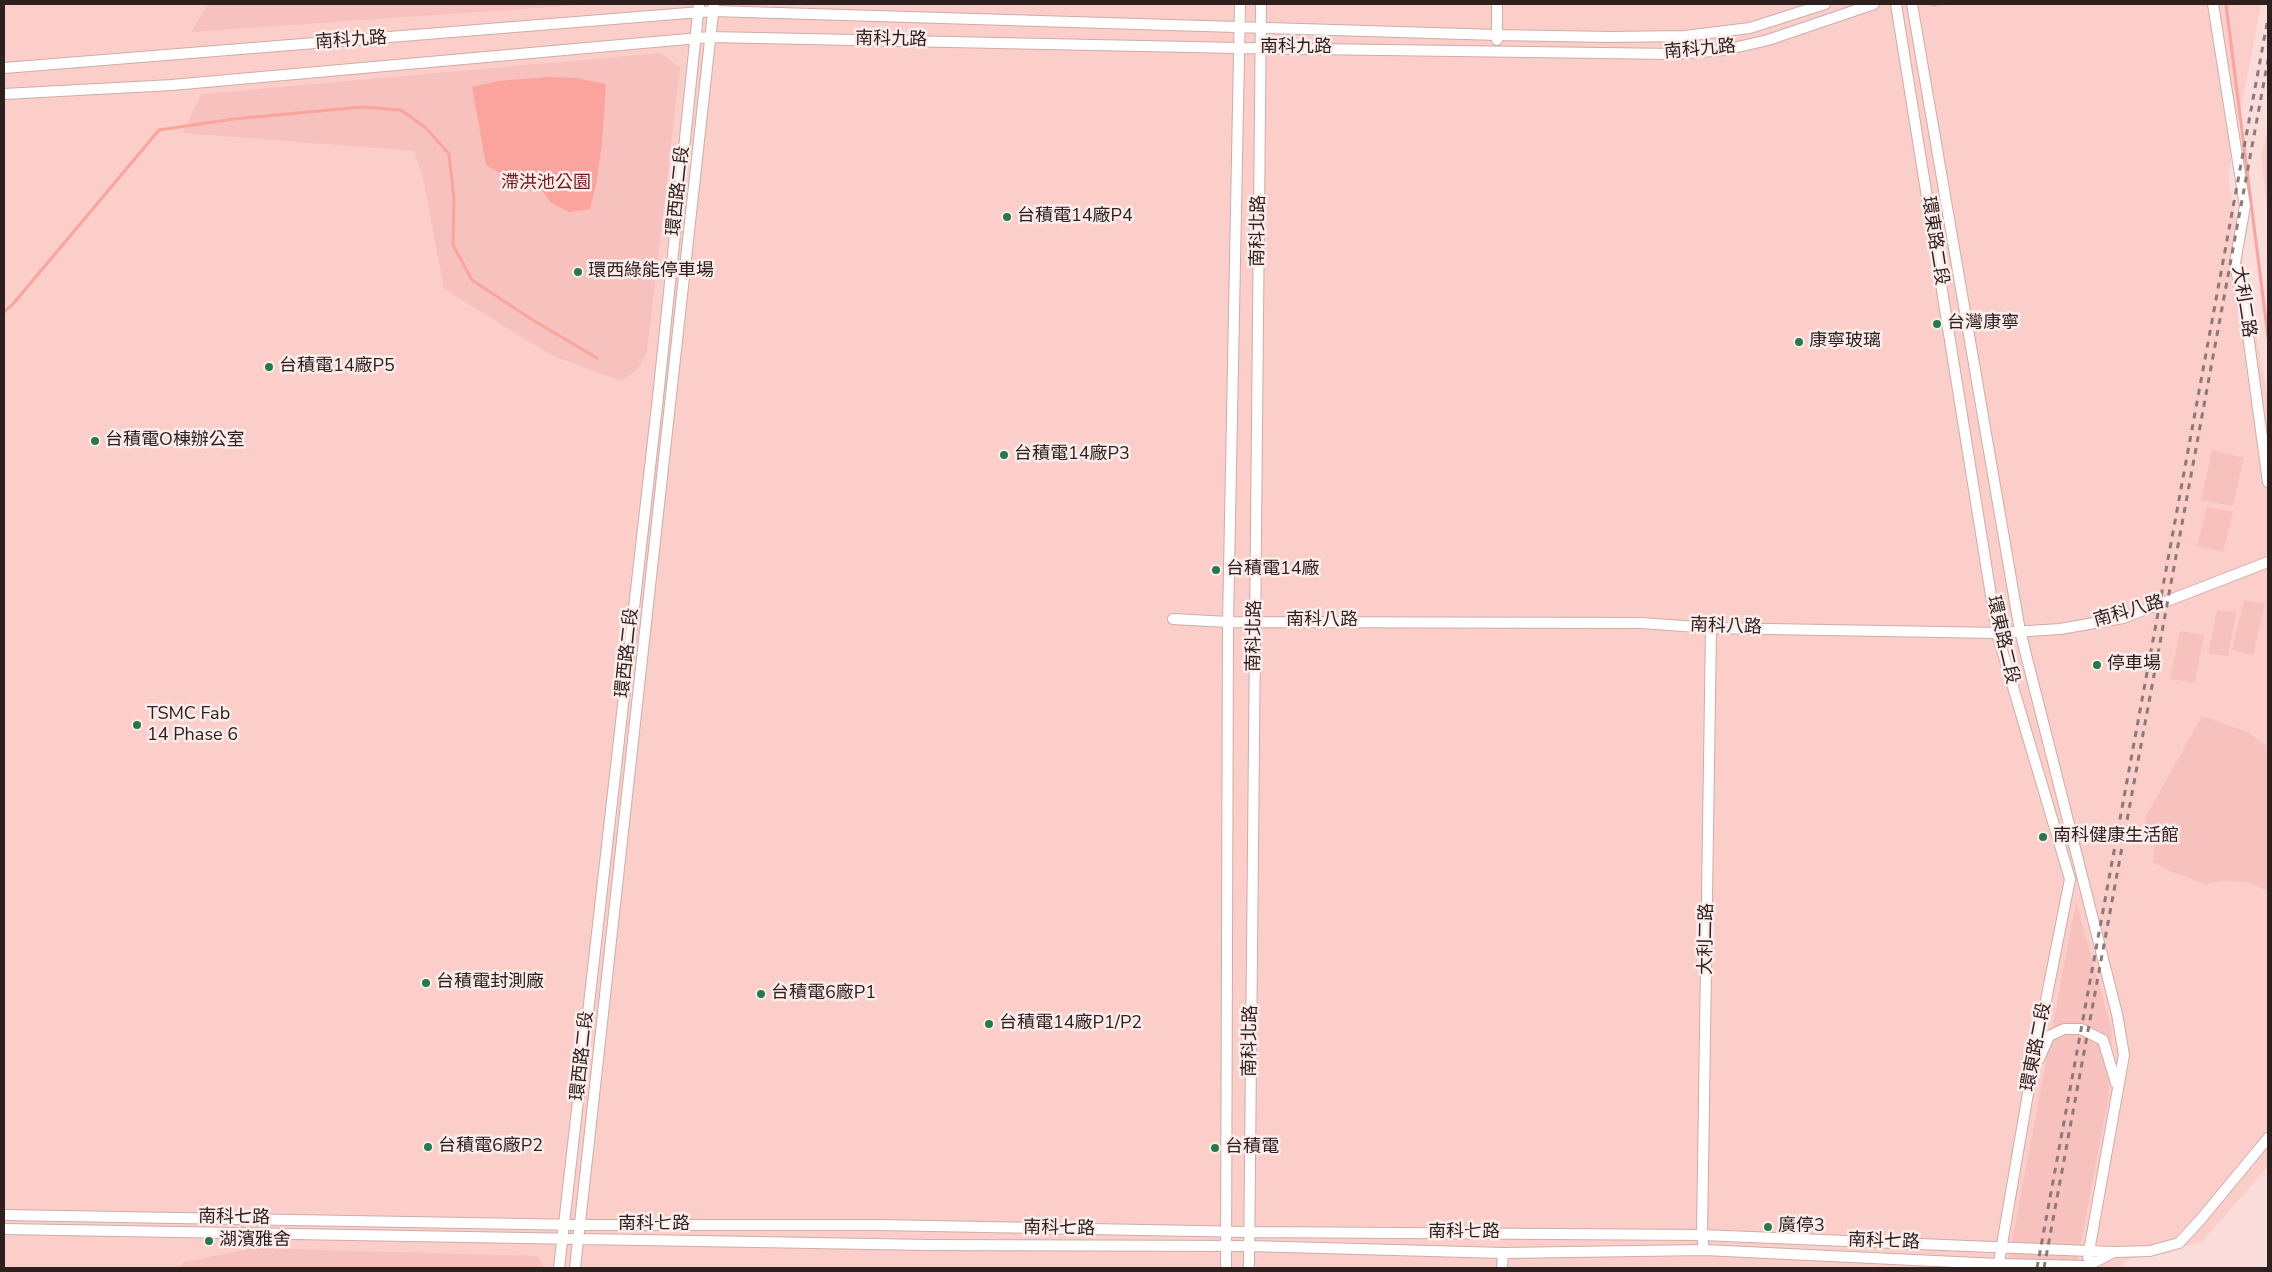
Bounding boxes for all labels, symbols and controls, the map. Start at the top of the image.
street label: 南科九路 [314,28,388,54]
street label: 南科九路 [855,29,927,51]
street label: 南科九路 [1663,36,1737,64]
street label: 南科九路 [1260,37,1332,59]
street label: 環西路二段 [664,145,694,237]
park label: 滯洪池公園 [501,173,591,195]
street label: 南科北路 [1248,195,1270,267]
street label: 環東路二段 [1916,195,1952,287]
place label: 台積電14廠P4 [1017,206,1133,228]
marker: 台積電14廠P4 [1001,211,1013,223]
place label: 環西綠能停車場 [588,261,714,283]
street label: 大利二路 [2227,265,2259,339]
marker: 環西綠能停車場 [572,266,584,278]
place label: 台灣康寧 [1947,313,2019,335]
marker: 台灣康寧 [1931,318,1943,330]
place label: 康寧玻璃 [1809,331,1881,353]
marker: 康寧玻璃 [1793,336,1805,348]
place label: 台積電14廠P5 [279,356,395,378]
marker: 台積電14廠P5 [263,361,275,373]
place label: 台積電O棟辦公室 [105,430,245,452]
marker: 台積電O棟辦公室 [89,435,101,447]
place label: 台積電14廠P3 [1014,444,1130,466]
marker: 台積電14廠P3 [998,449,1010,461]
place label: 台積電14廠 [1226,559,1320,581]
marker: 台積電14廠 [1210,564,1222,576]
street label: 南科八路 [2091,592,2167,632]
street label: 環東路二段 [1981,594,2023,686]
street label: 南科北路 [1244,600,1266,672]
street label: 環西路二段 [613,607,643,699]
street label: 南科八路 [1286,610,1358,632]
street label: 南科八路 [1690,615,1762,639]
place label: 停車場 [2107,654,2161,676]
marker: 停車場 [2091,659,2103,671]
place label: TSMC Fab 14 Phase 6 [147,704,238,746]
marker: TSMC Fab 14 Phase 6 [131,719,143,731]
place label: 南科健康生活館 [2053,826,2179,848]
marker: 南科健康生活館 [2037,831,2049,843]
street label: 大利二路 [1696,903,1718,975]
place label: 台積電封測廠 [436,972,544,994]
marker: 台積電封測廠 [420,977,432,989]
place label: 台積電6廠P1 [771,983,876,1005]
marker: 台積電6廠P1 [755,988,767,1000]
street label: 環東路二段 [2018,1001,2056,1093]
street label: 南科北路 [1240,1005,1262,1077]
street label: 環西路二段 [568,1010,598,1102]
place label: 台積電14廠P1/P2 [999,1013,1142,1035]
marker: 台積電14廠P1/P2 [983,1018,995,1030]
place label: 台積電6廠P2 [438,1136,543,1158]
place label: 台積電 [1225,1137,1279,1159]
marker: 台積電6廠P2 [422,1141,434,1153]
marker: 台積電 [1209,1142,1221,1154]
street label: 南科七路 [198,1207,270,1229]
street label: 南科七路 [618,1214,690,1236]
place label: 廣停3 [1778,1216,1825,1238]
street label: 南科七路 [1023,1218,1095,1240]
marker: 廣停3 [1762,1221,1774,1233]
street label: 南科七路 [1428,1222,1500,1244]
place label: 湖濱雅舍 [219,1230,291,1252]
street label: 南科七路 [1848,1230,1920,1254]
marker: 湖濱雅舍 [203,1235,215,1247]

